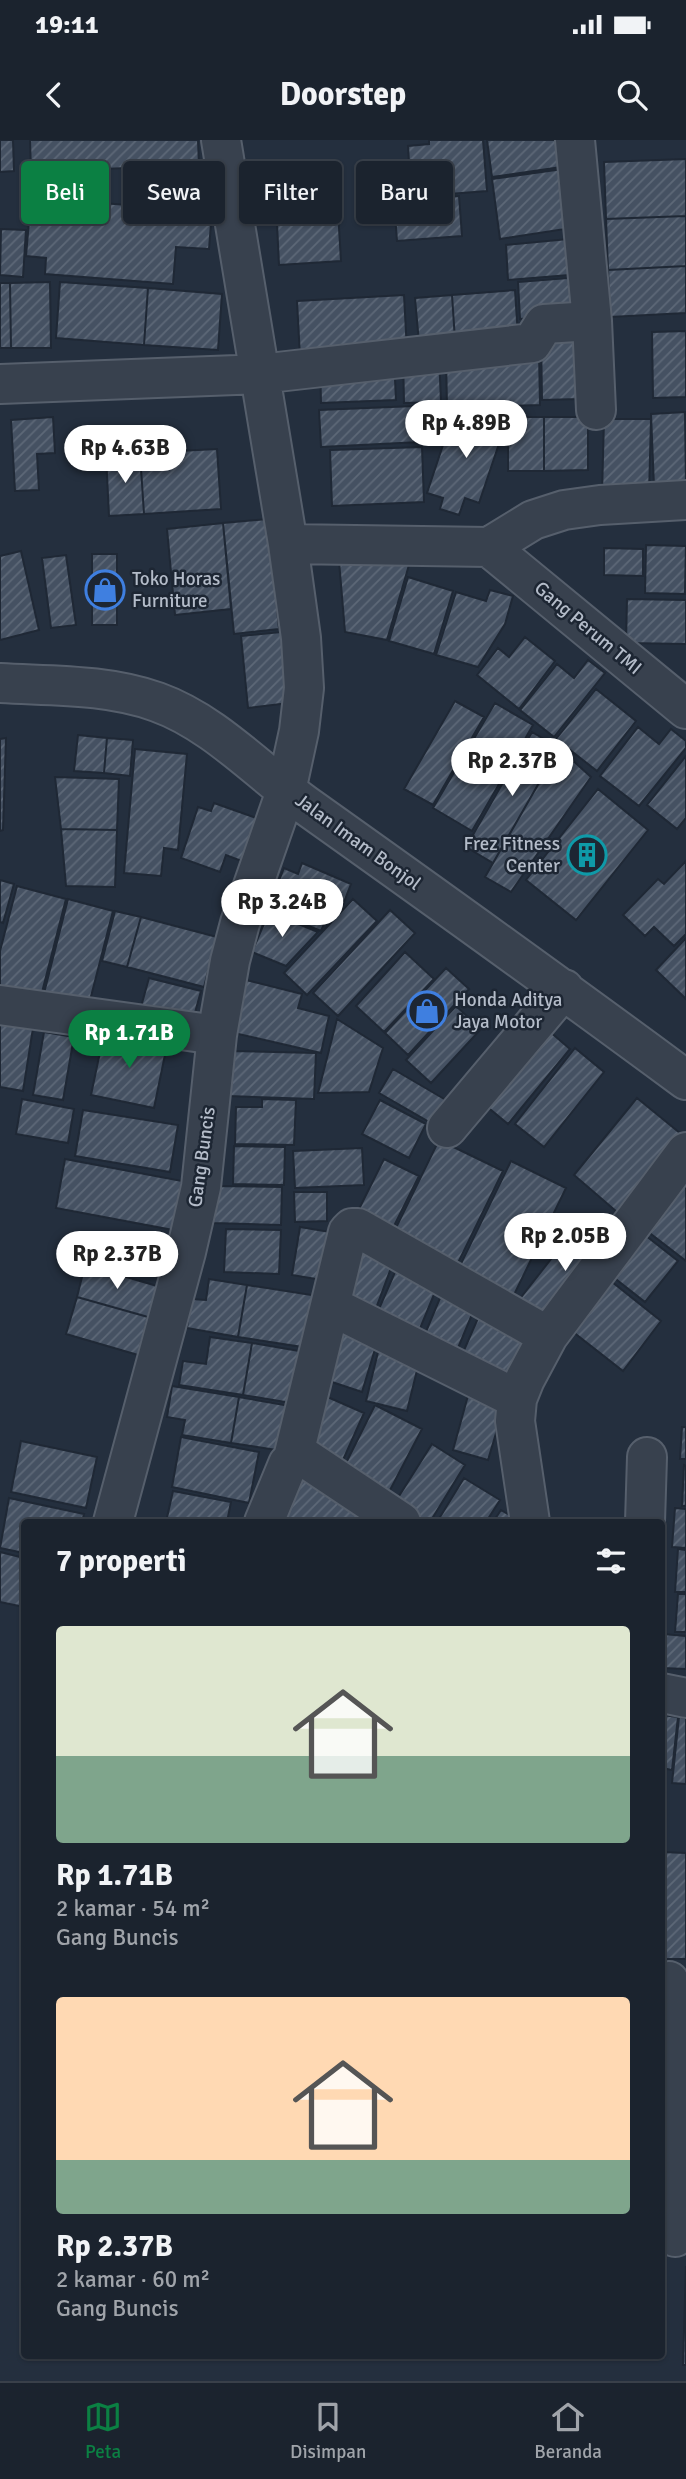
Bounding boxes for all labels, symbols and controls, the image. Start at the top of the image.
text: 19:11 [35,9,99,41]
text: Doorstep [280,75,406,114]
icon: back [35,76,73,114]
icon: search [613,76,651,114]
chip: Beli [21,161,109,224]
chip: Sewa [123,161,225,224]
chip: Filter [239,161,342,224]
chip: Baru [356,161,453,224]
pin: Rp 4.89B [394,400,538,460]
text: Rp 4.89B [421,408,511,437]
pin: Rp 4.63B [53,426,197,485]
text: Rp 4.63B [80,433,170,462]
place label: Toko Horas Furniture [132,567,220,613]
shop icon: Toko Horas Furniture [84,569,126,611]
street label: Gang Perum TMI [529,576,647,680]
pin: Rp 2.37B [440,738,584,798]
text: Rp 2.37B [467,746,557,775]
street label: Jalan Imam Bonjol [290,788,426,896]
place label: Frez Fitness Center [464,832,560,878]
building icon: Frez Fitness Center [566,834,608,876]
pin: Rp 3.24B [210,880,354,939]
text: Rp 3.24B [237,887,327,916]
place label: Honda Aditya Jaya Motor [454,988,563,1034]
shop icon: Honda Aditya Jaya Motor [406,990,448,1032]
pin: Rp 1.71B [57,1010,201,1070]
text: Rp 1.71B [84,1018,174,1047]
street label: Gang Buncis [183,1105,221,1209]
pin: Rp 2.05B [493,1214,637,1273]
text: Rp 2.05B [520,1221,610,1250]
pin: Rp 2.37B [45,1232,189,1291]
text: Rp 2.37B [72,1239,162,1268]
icon: filters [592,1542,630,1580]
text: 7 properti [56,1543,186,1580]
icon: home [280,1671,406,1797]
text: Rp 1.71B [56,1857,173,1894]
text: 2 kamar · 54 m² [56,1894,210,1923]
text: Gang Buncis [56,1923,179,1952]
icon: home [280,2042,406,2168]
text: Rp 2.37B [56,2228,173,2265]
text: 2 kamar · 60 m² [56,2265,210,2294]
text: Gang Buncis [56,2294,179,2323]
tab: Peta [84,2398,122,2464]
tab: Disimpan [290,2398,366,2464]
tab: Beranda [534,2398,602,2464]

